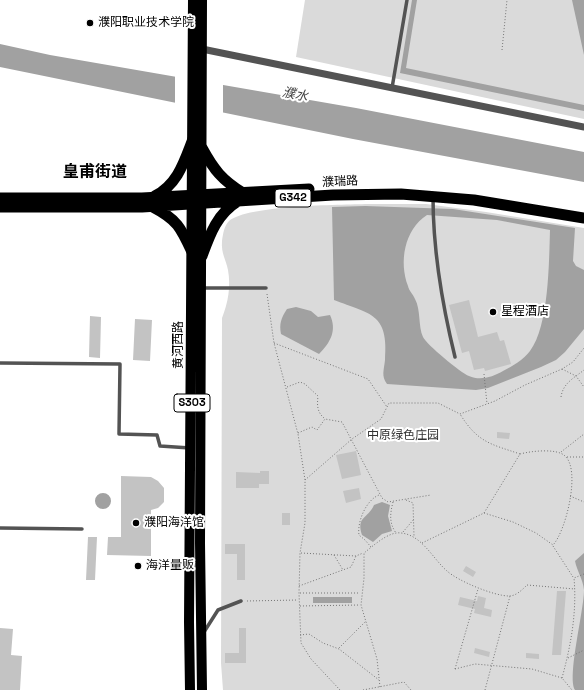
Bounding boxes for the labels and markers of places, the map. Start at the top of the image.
place label: 濮阳职业技术学院 [98,16,194,30]
marker: 濮阳职业技术学院 [85,18,95,28]
place label: 星程酒店 [501,305,549,319]
marker: 星程酒店 [488,307,498,317]
place label: 濮阳海洋馆 [144,516,204,530]
marker: 濮阳海洋馆 [131,518,141,528]
place label: 海洋量贩 [146,559,194,573]
marker: 海洋量贩 [133,561,143,571]

